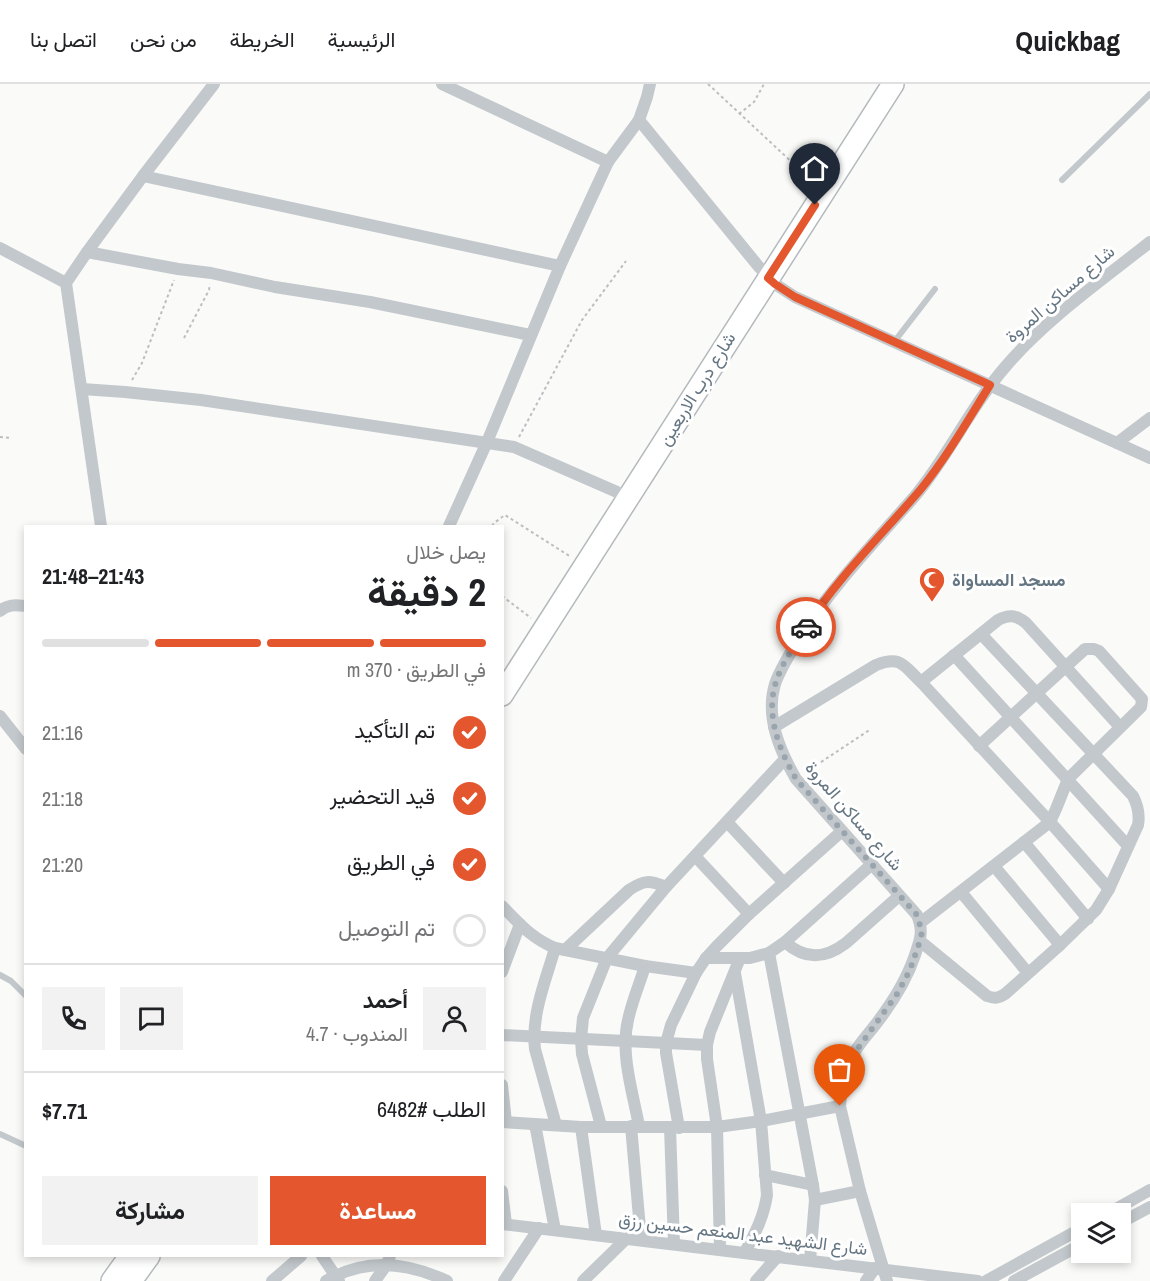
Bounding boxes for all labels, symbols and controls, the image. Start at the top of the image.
text: Quickbag [1015,22,1120,60]
text: اتصل بنا [30,25,97,54]
text: من نحن [130,25,197,54]
text: الخريطة [230,25,295,54]
text: الرئيسية [328,25,395,54]
pin [789,143,840,205]
icon: home [798,152,831,185]
street label: شارع مساكن المروة [1000,239,1120,348]
street label: شارع درب الاربعين [652,327,741,450]
text: يصل خلال [406,538,486,565]
text: 21:43–21:48 [42,561,144,591]
mosque icon: مسجد المساواة [917,565,947,603]
text: 2 دقيقة [367,566,486,618]
place label: مسجد المساواة [952,567,1066,592]
courier [776,597,836,657]
icon: car [790,611,823,644]
text: في الطريق · 370 m [347,656,486,683]
text: تم التأكيد [354,715,435,745]
icon: check [453,716,486,749]
text: 21:16 [42,719,83,746]
street label: شارع مساكن المروة [800,756,909,876]
text: قيد التحضير [330,781,435,811]
icon: check [453,782,486,815]
text: 21:18 [42,785,83,812]
text: في الطريق [347,847,435,877]
icon: check [453,848,486,881]
text: 21:20 [42,851,83,878]
text: تم التوصيل [338,913,435,943]
text: أحمد [363,985,408,1015]
button: phone [42,987,105,1050]
button: chat [120,987,183,1050]
button: person [423,987,486,1050]
text: المندوب · 4.7 [306,1020,408,1047]
pin [814,1044,865,1106]
icon: bag [823,1053,856,1086]
text: الطلب #6482 [377,1094,486,1124]
text: $7.71 [42,1096,87,1126]
button: مشاركة [42,1176,258,1245]
button: مساعدة [270,1176,486,1245]
map controls [1071,1203,1131,1263]
button: layers [1071,1203,1131,1263]
street label: شارع الشهيد عبد المنعم حسين رزق [617,1206,869,1261]

